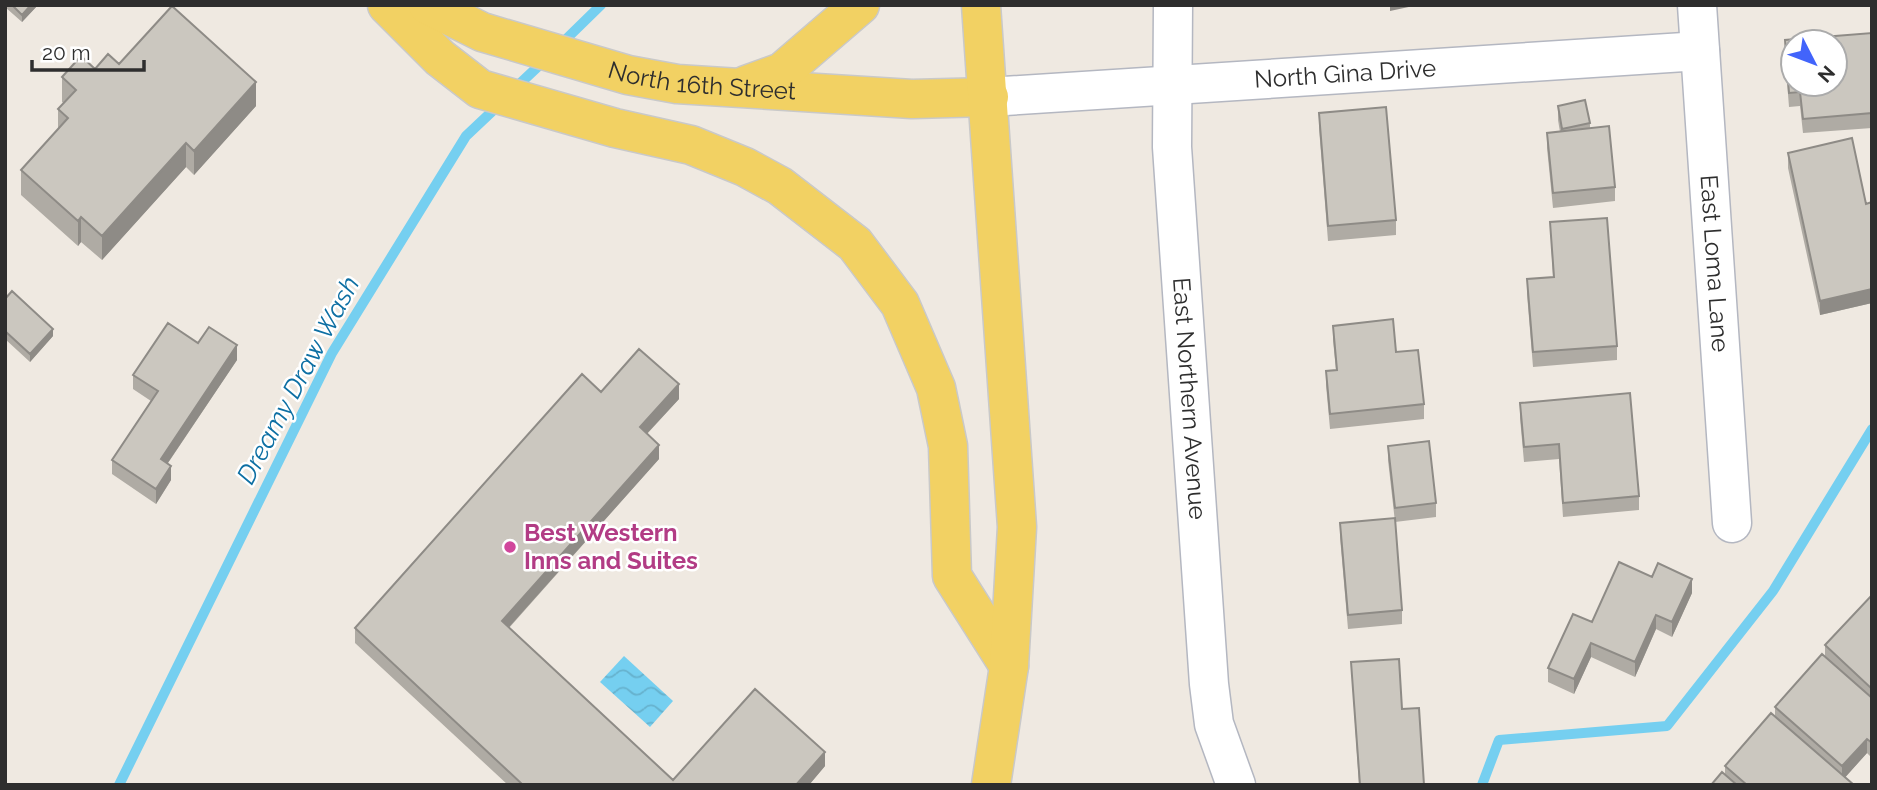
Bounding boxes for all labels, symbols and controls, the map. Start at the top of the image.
scale bar [32,28,144,72]
north arrow [1779,28,1849,98]
text: 20 m [42,40,90,65]
street label: North Gina Drive [1253,53,1437,94]
street label: North 16th Street [605,55,797,106]
text: N [1814,62,1840,87]
street label: East Loma Lane [1694,174,1735,353]
water label: Dreamy Draw Wash [231,271,365,489]
street label: East Northern Avenue [1167,276,1213,520]
place label: Best Western Inns and Suites [524,518,698,575]
marker: Best Western Inns and Suites [502,539,518,555]

